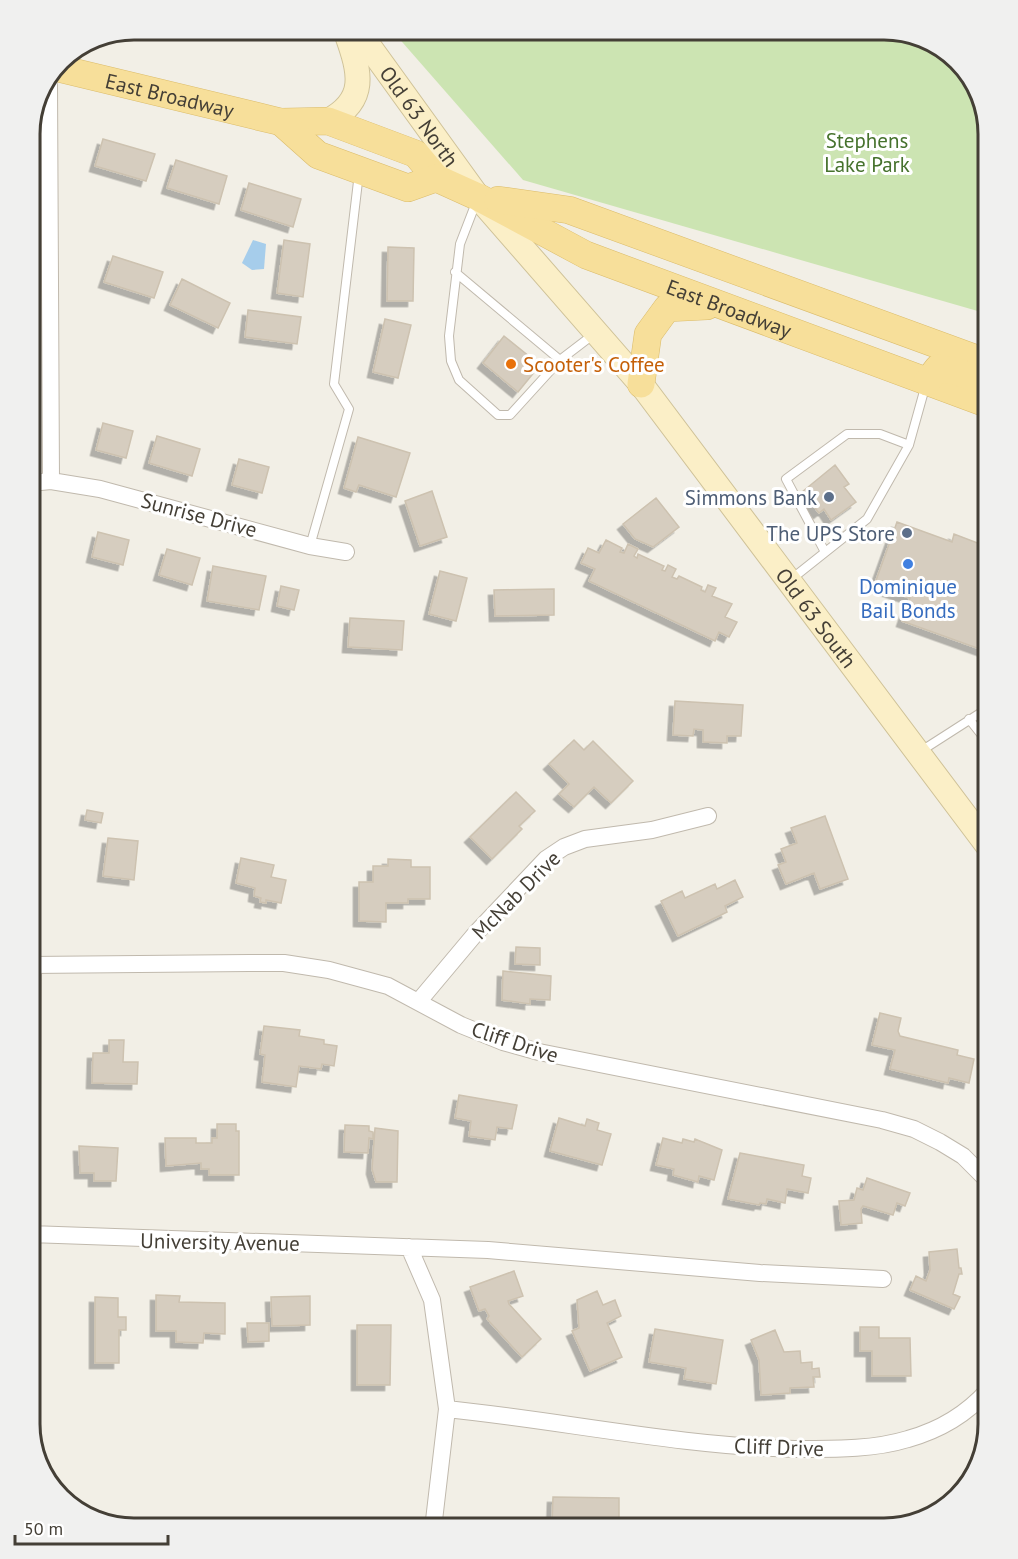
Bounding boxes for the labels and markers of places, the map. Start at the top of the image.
place label: Scooter's Coffee [523,351,665,378]
marker: Scooter's Coffee [504,357,518,371]
place label: Simmons Bank [685,484,817,511]
marker: Simmons Bank [822,490,836,504]
place label: The UPS Store [766,520,895,547]
marker: The UPS Store [900,526,914,540]
marker: Dominique Bail Bonds [901,557,915,571]
place label: Dominique Bail Bonds [859,573,957,624]

